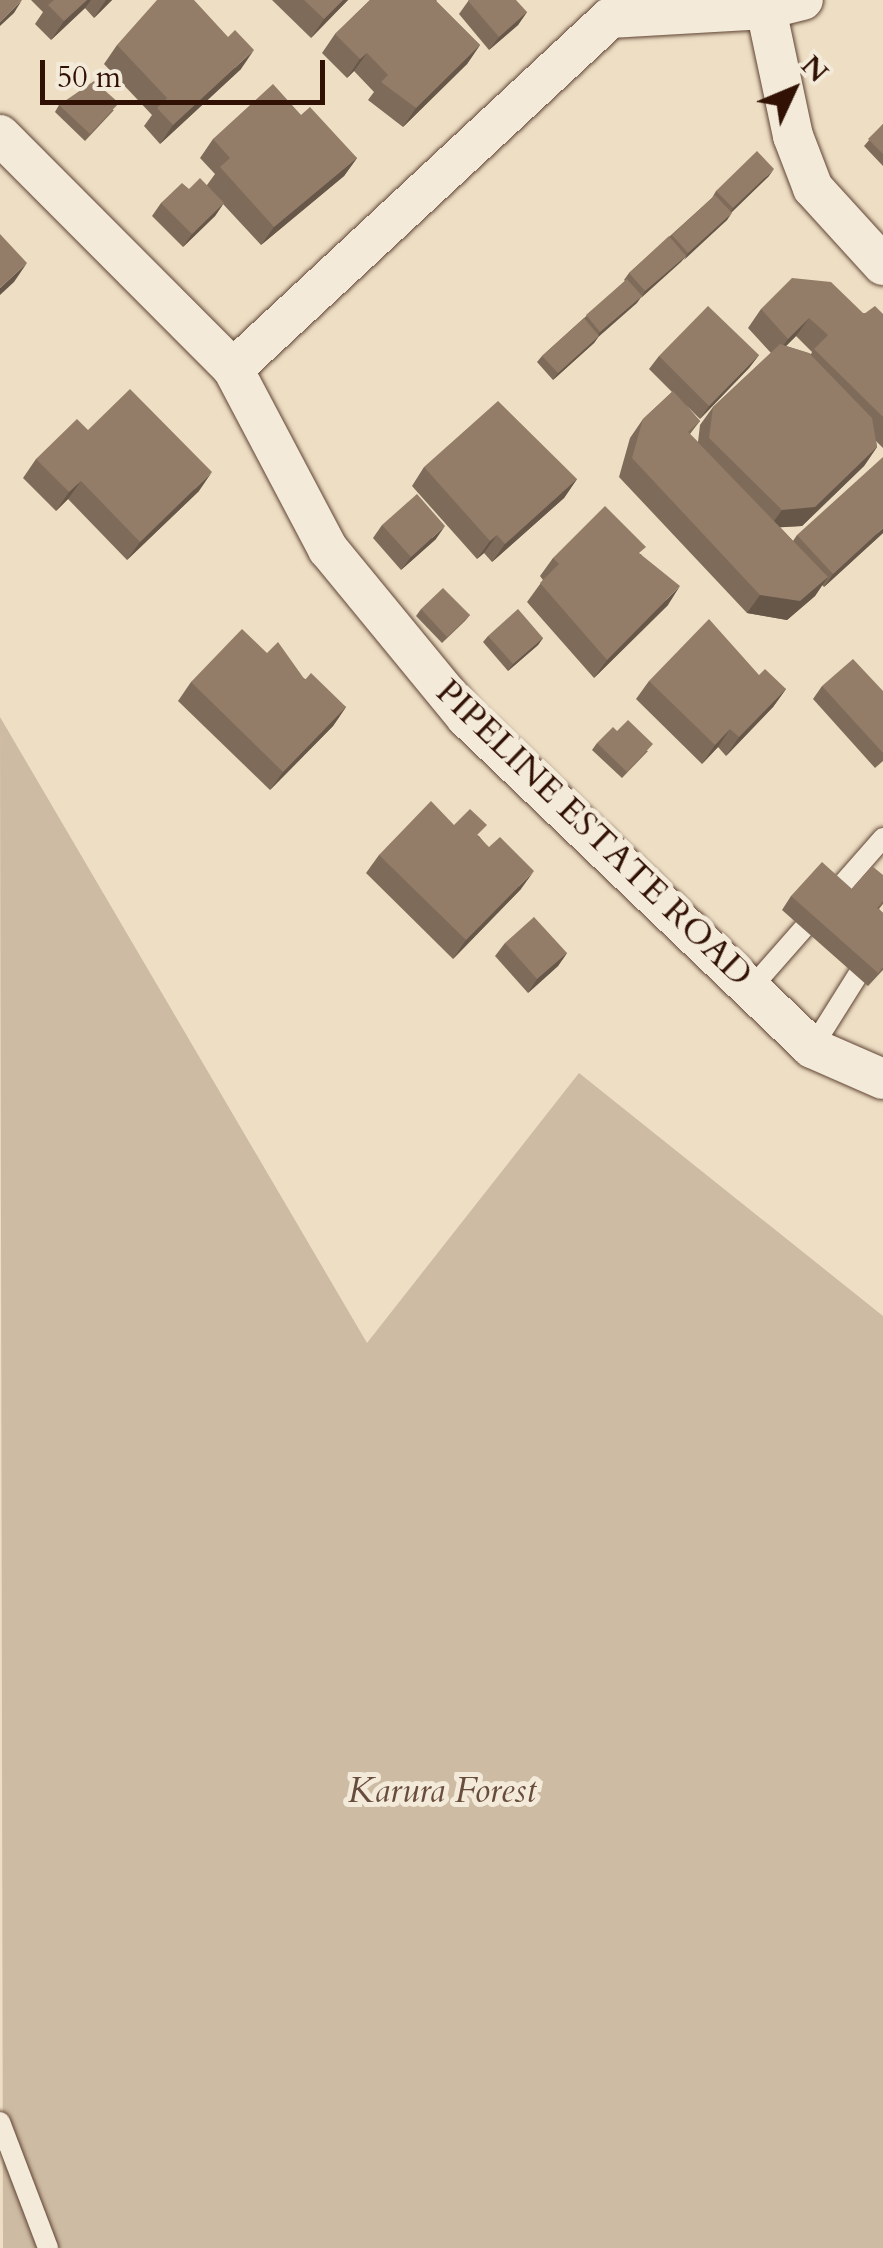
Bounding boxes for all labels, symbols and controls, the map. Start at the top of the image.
scale bar [45,40,330,102]
north arrow [743,40,843,140]
text: N [792,47,837,91]
text: 50 m [57,57,121,98]
street label: PIPELINE ESTATE ROAD [427,671,761,995]
park label: Karura Forest [348,1770,536,1812]

